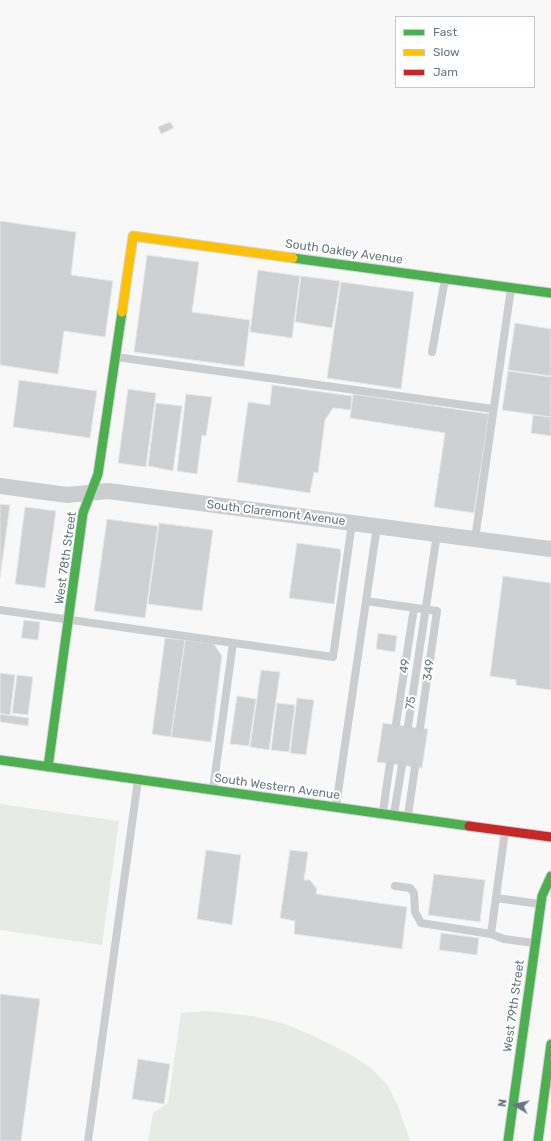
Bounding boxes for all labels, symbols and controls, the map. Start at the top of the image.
legend [395,16,535,88]
text: Fast [433,25,457,39]
text: Slow [433,45,460,59]
text: Jam [433,65,458,79]
street label: South Oakley Avenue [284,237,404,267]
street label: South Claremont Avenue [206,497,346,529]
street label: West 78th Street [52,511,80,605]
street label: 49 [397,658,413,674]
street label: 349 [420,658,438,682]
street label: 75 [403,695,419,711]
street label: South Western Avenue [213,771,341,803]
street label: West 79th Street [500,959,528,1053]
north arrow [495,1085,535,1125]
text: N [496,1098,510,1108]

